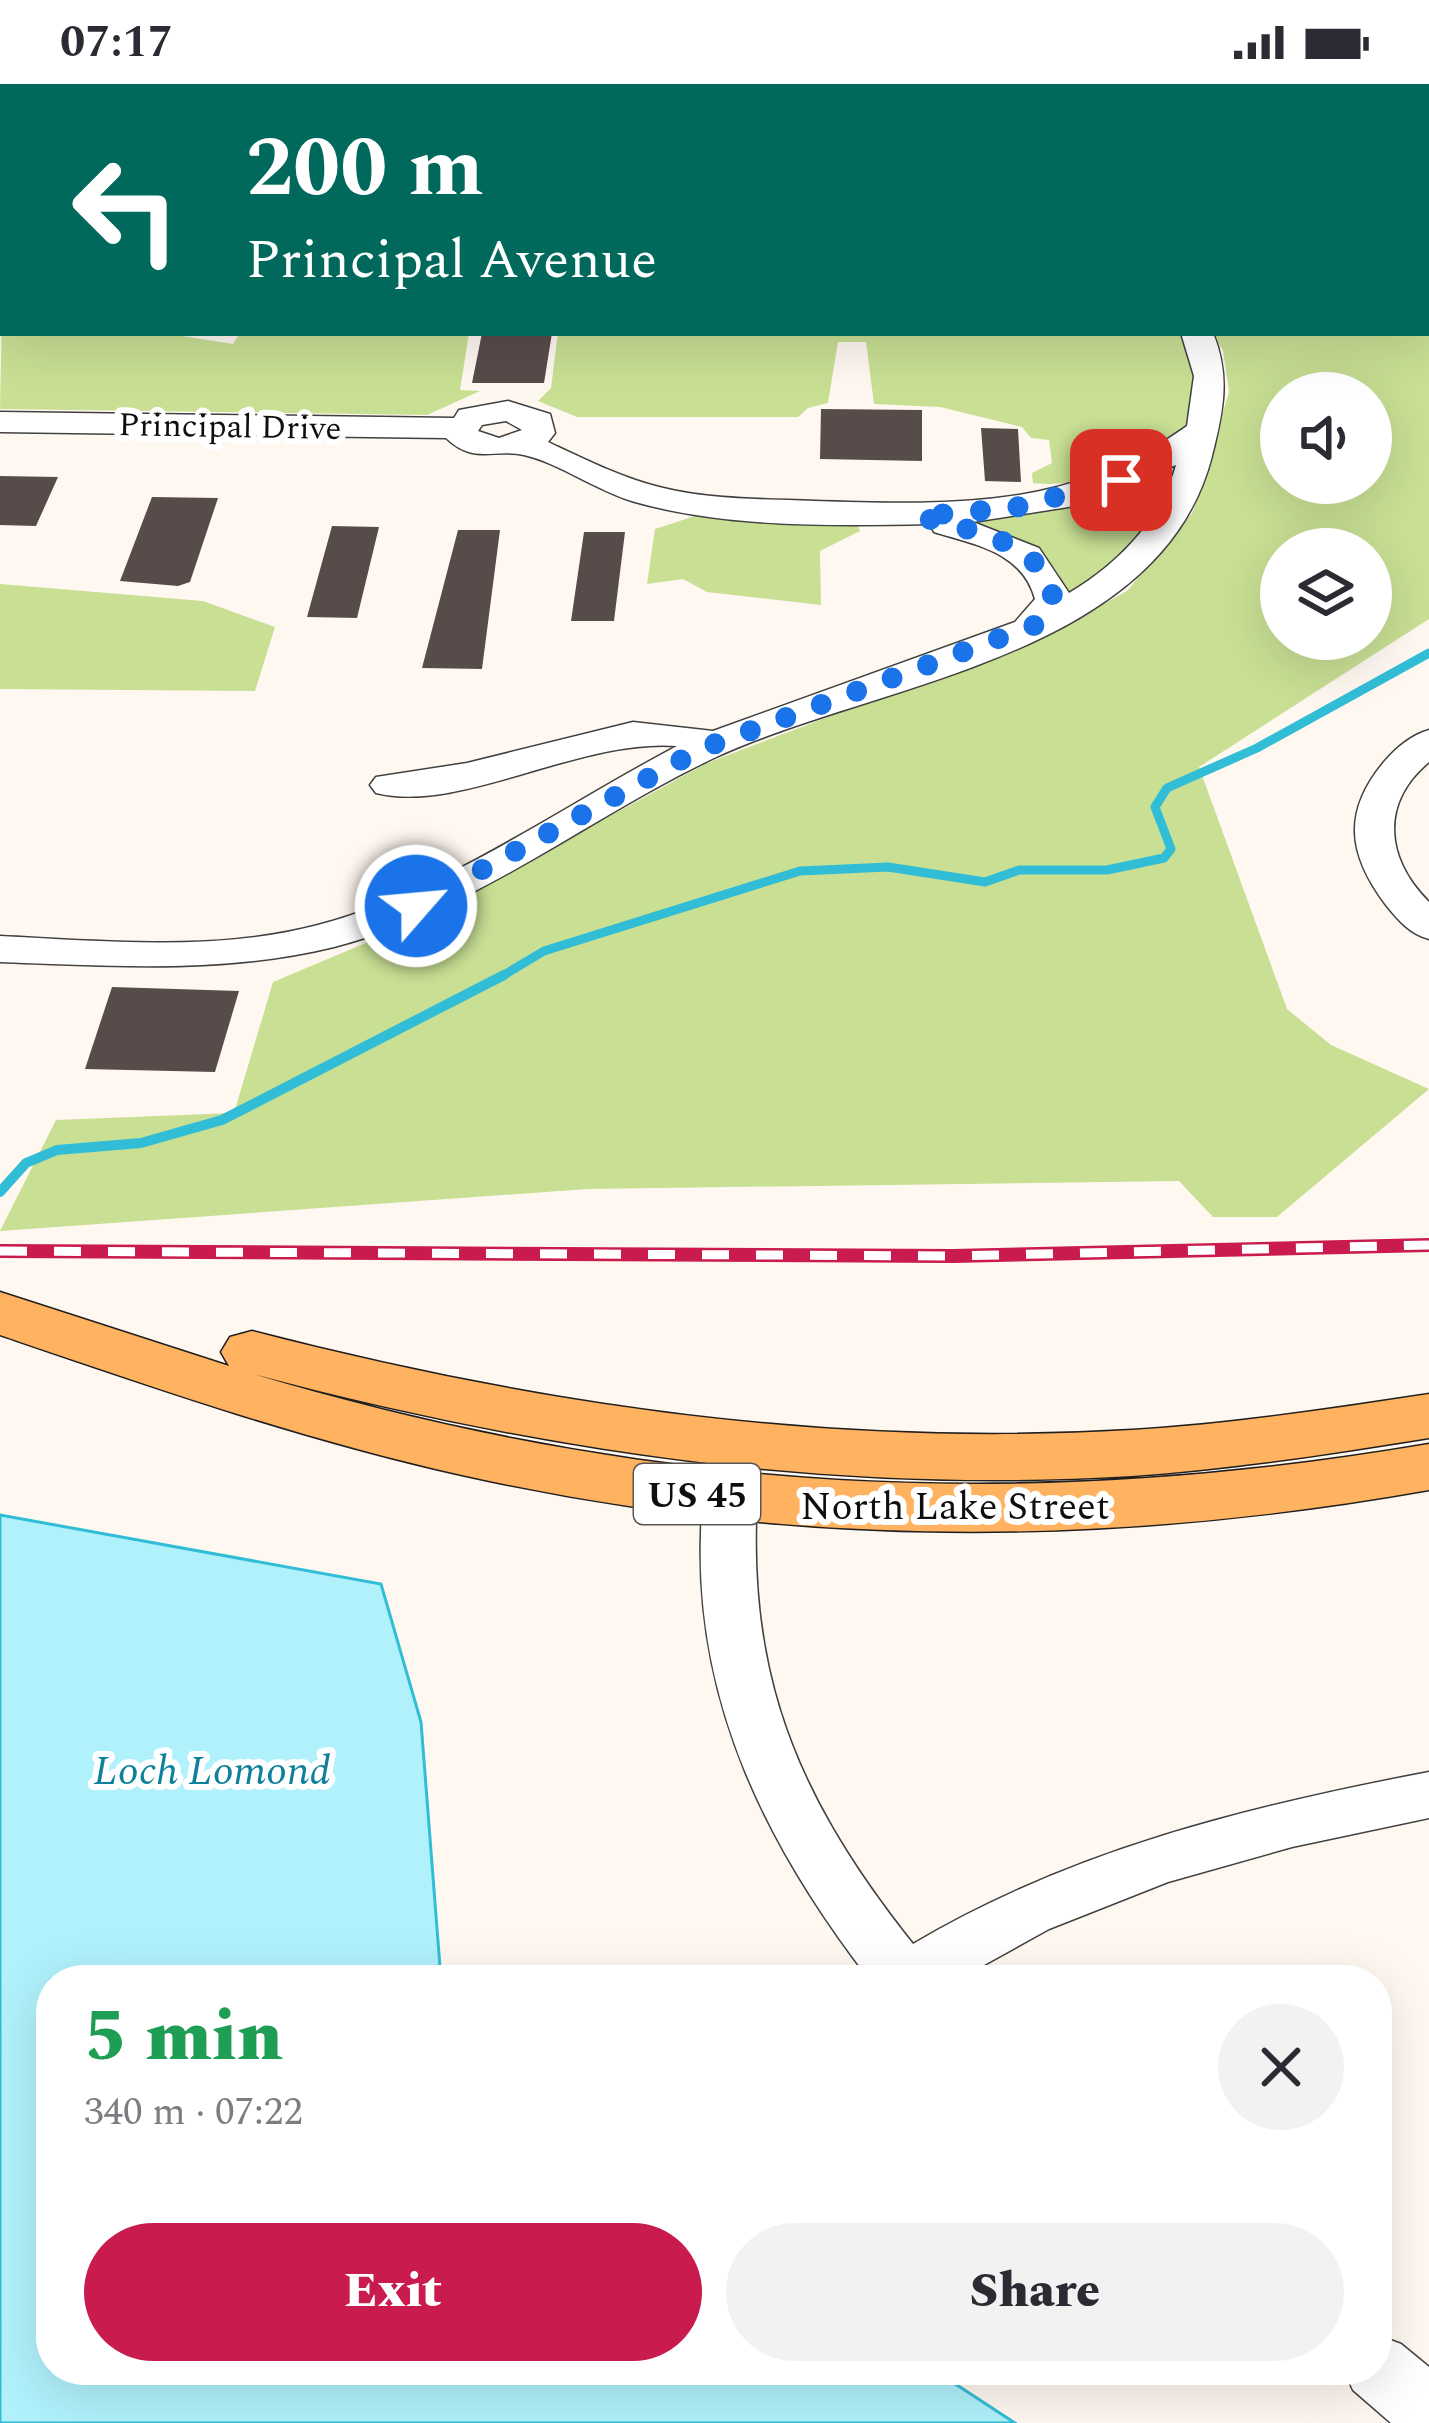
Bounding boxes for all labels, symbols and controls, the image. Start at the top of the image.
text: 07:17 [60,8,173,77]
text: 200 m [246,105,484,233]
icon: left [48,132,204,288]
text: Principal Avenue [246,220,657,302]
map controls [1260,372,1392,660]
button: sound [1260,372,1392,504]
street label: Principal Drive [118,400,342,454]
pin [1070,429,1172,531]
icon: arrive [1088,447,1154,513]
button: layers [1260,528,1392,660]
position arrow [353,843,479,969]
road number: US 45 [634,1464,760,1524]
street label: North Lake Street [800,1478,1110,1537]
water label: Loch Lomond [93,1740,331,1803]
text: 5 min [84,1983,283,2092]
button: close [1218,2004,1344,2130]
text: 340 m · 07:22 [84,2083,303,2142]
button: Exit [84,2223,702,2361]
button: Share [726,2223,1344,2361]

